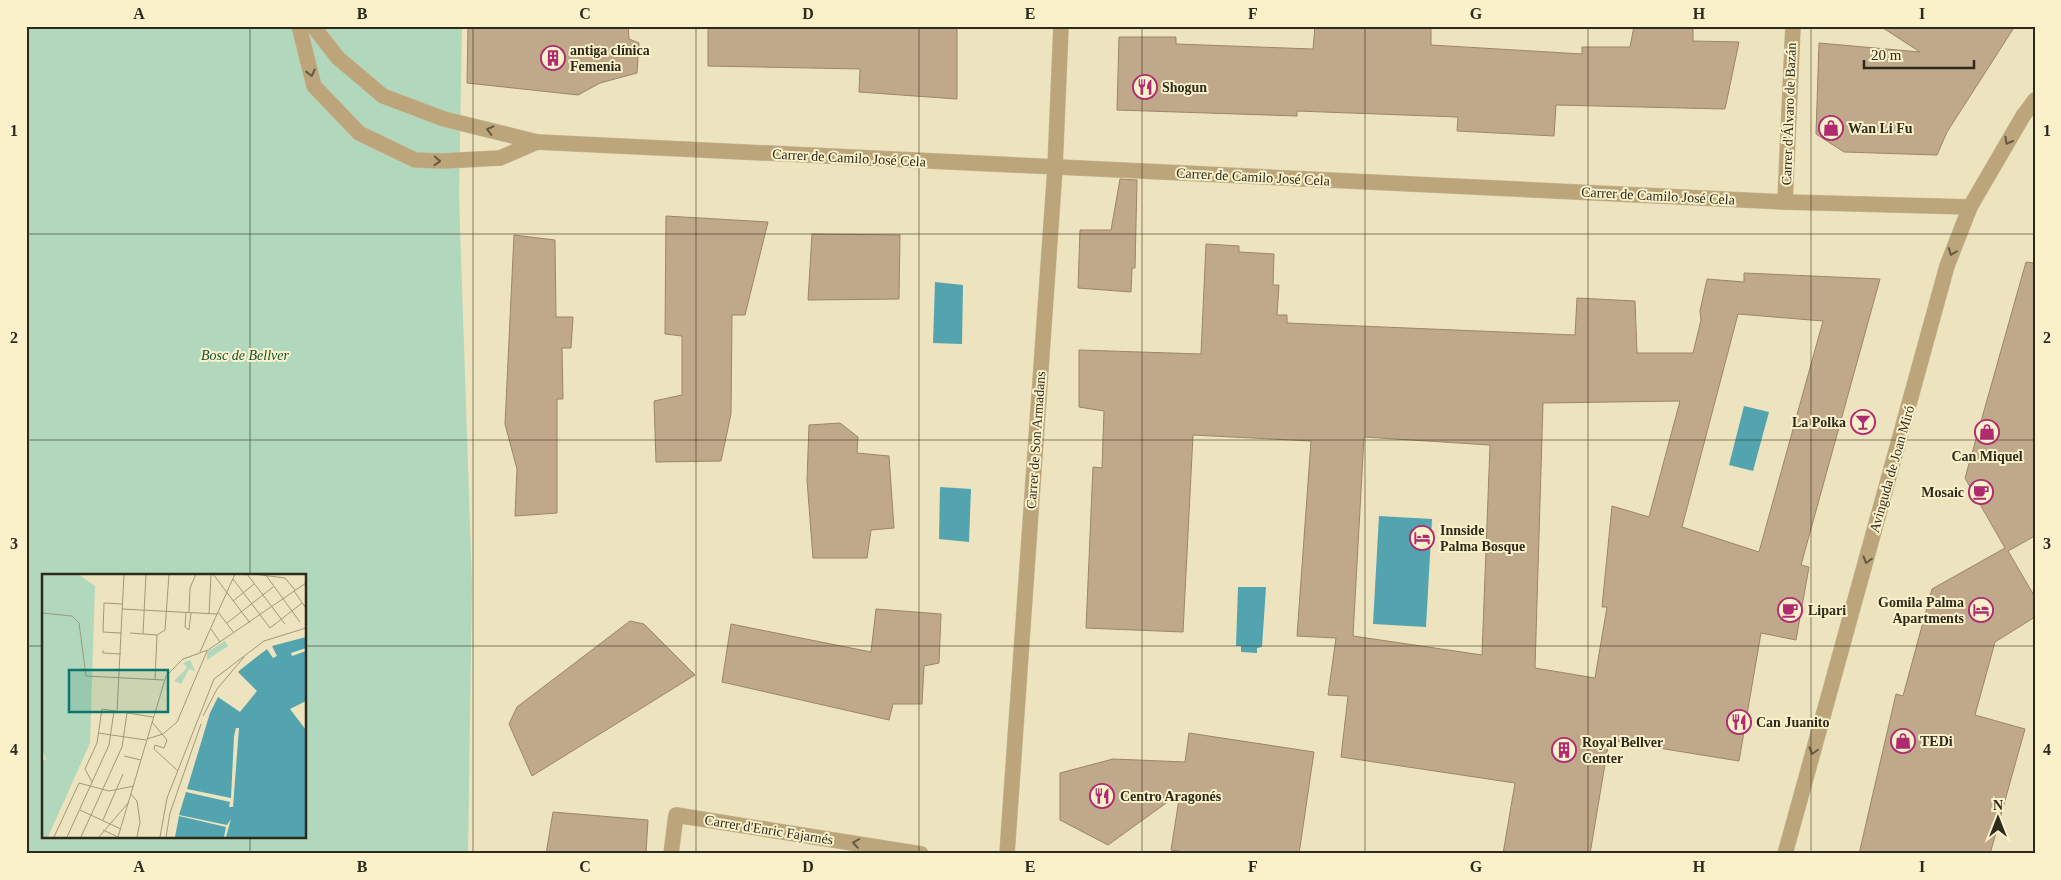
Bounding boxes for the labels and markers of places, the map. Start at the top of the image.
place label: antiga clínica Femenia [570,43,650,74]
building icon: antiga clínica Femenia [540,45,566,71]
restaurant icon: Shogun [1132,74,1158,100]
place label: Shogun [1162,80,1207,95]
shop icon: Wan Li Fu [1818,115,1844,141]
place label: Wan Li Fu [1848,121,1913,136]
bar icon: La Polka [1850,409,1876,435]
place label: La Polka [1792,415,1846,430]
shop icon: Can Miquel [1974,419,2000,445]
place label: Can Miquel [1951,449,2023,464]
cafe icon: Mosaic [1968,479,1994,505]
place label: Mosaic [1921,485,1964,500]
place label: Innside Palma Bosque [1440,523,1525,554]
hotel icon: Innside Palma Bosque [1409,525,1435,551]
place label: Gomila Palma Apartments [1878,595,1965,626]
cafe icon: Lipari [1777,597,1803,623]
hotel icon: Gomila Palma Apartments [1968,597,1994,623]
place label: Lipari [1808,603,1846,618]
restaurant icon: Can Juanito [1726,709,1752,735]
place label: Can Juanito [1756,715,1830,730]
shop icon: TEDi [1890,728,1916,754]
place label: TEDi [1920,734,1953,749]
place label: Royal Bellver Center [1582,735,1663,766]
building icon: Royal Bellver Center [1551,737,1577,763]
restaurant icon: Centro Aragonés [1089,783,1115,809]
place label: Centro Aragonés [1120,789,1222,804]

